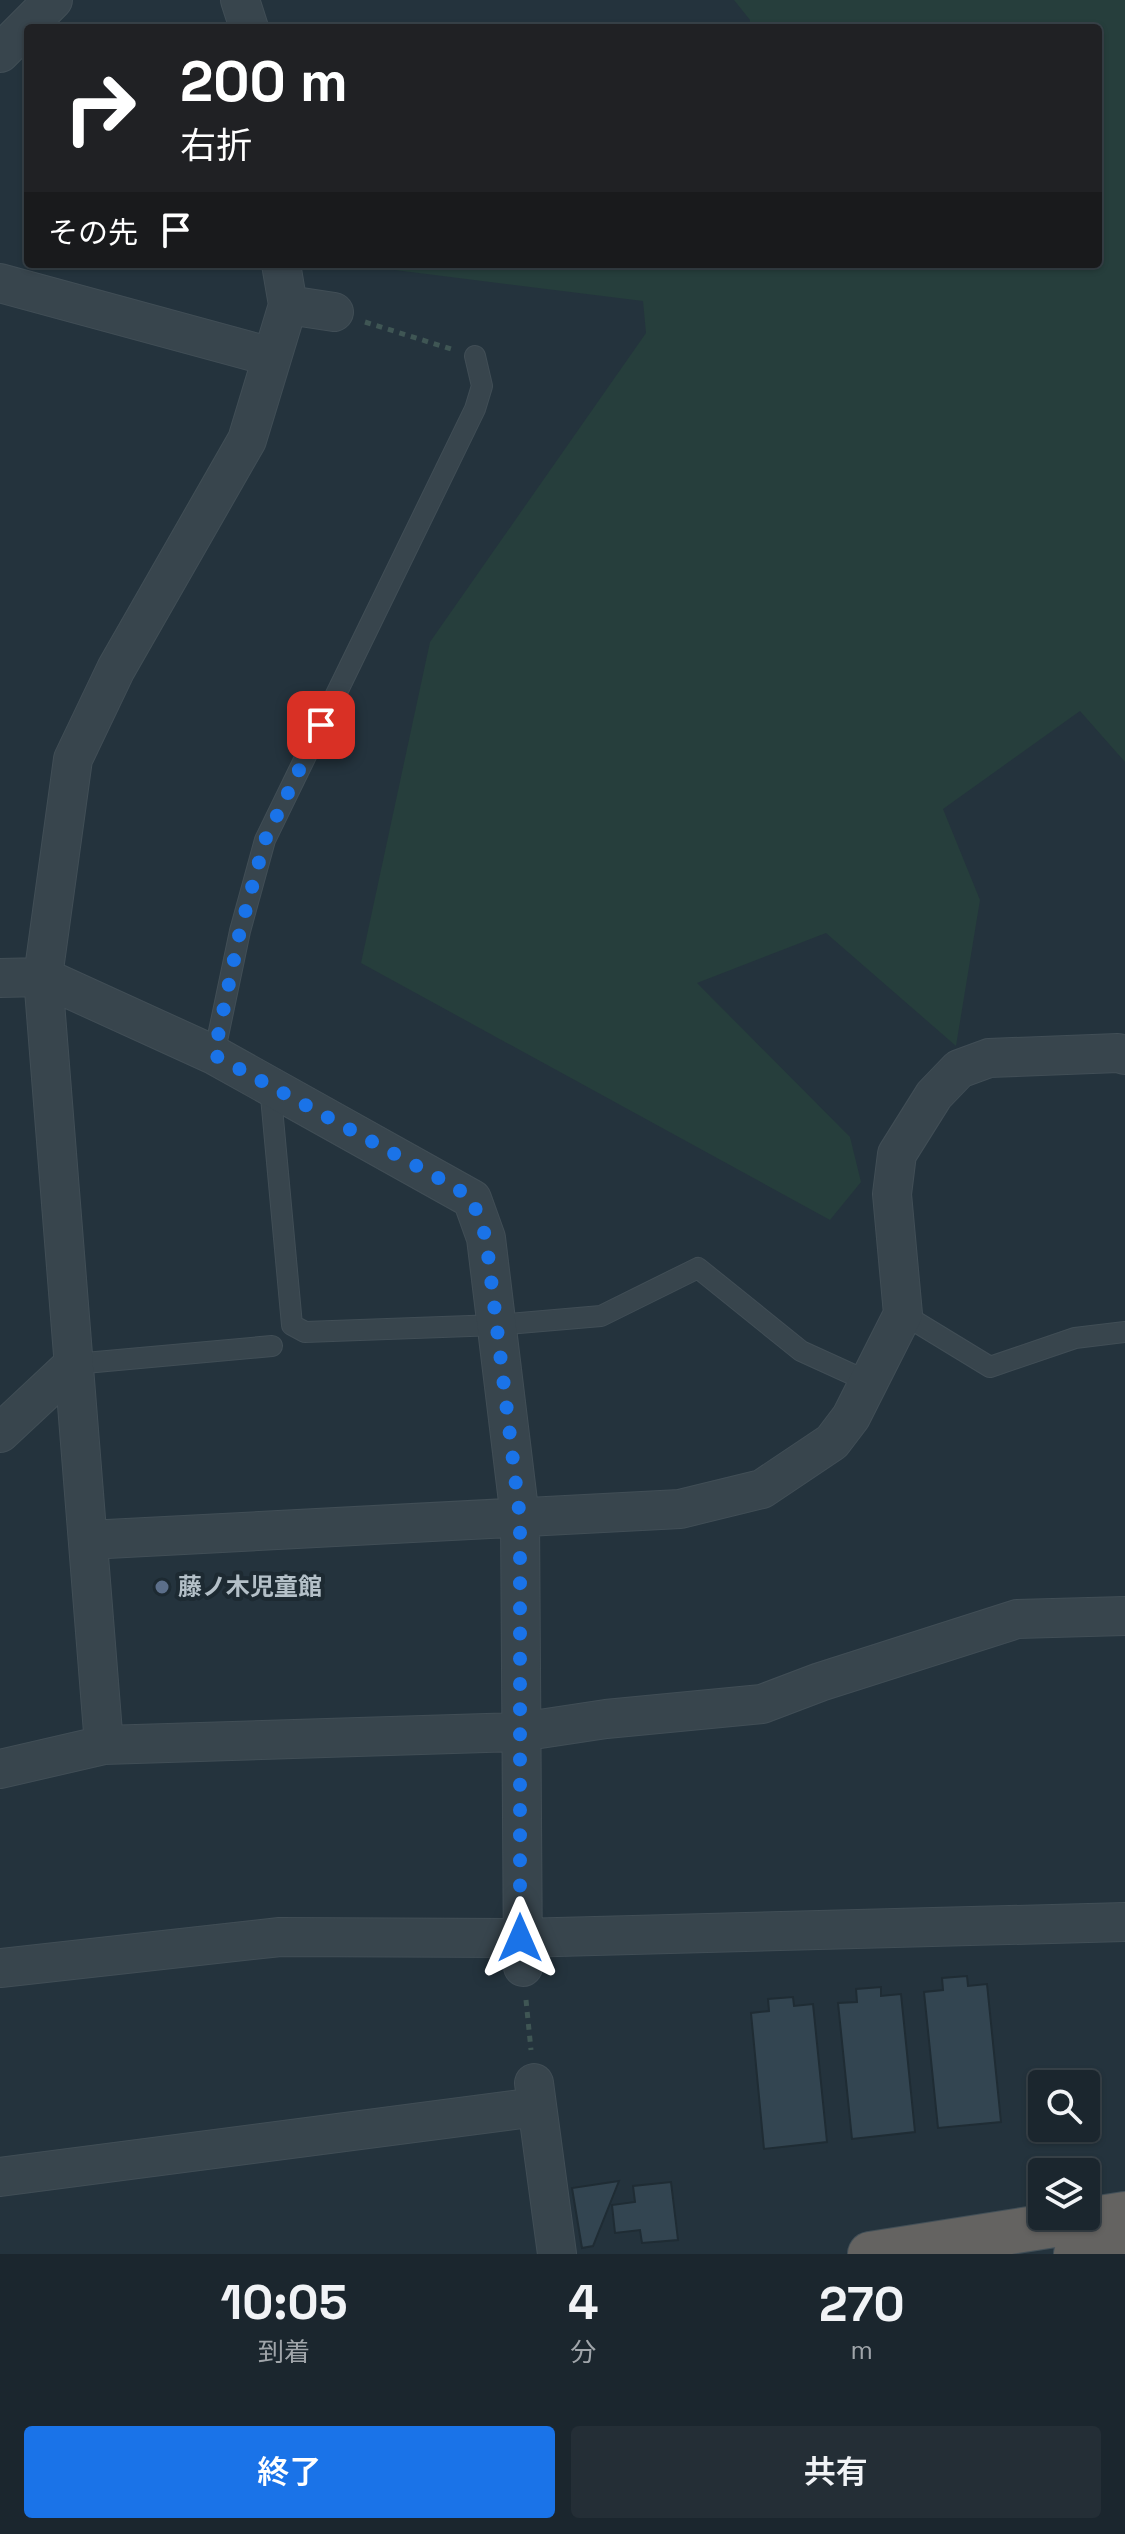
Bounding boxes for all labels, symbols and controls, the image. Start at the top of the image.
text: 200 m [180,46,348,117]
icon: right [48,56,152,160]
text: 右折 [180,123,252,169]
icon: arrive [154,208,198,252]
text: その先 [48,213,138,252]
pin [287,691,355,759]
icon: arrive [299,703,343,747]
place label: 藤ノ木児童館 [178,1571,322,1602]
marker: 藤ノ木児童館 [153,1578,171,1596]
position arrow [478,1896,562,1980]
map controls [1028,2070,1100,2230]
button: search [1028,2070,1100,2142]
button: layers [1028,2158,1100,2230]
text: 10:05 [220,2272,347,2333]
text: 4 [568,2272,598,2333]
text: 270 [819,2274,905,2335]
text: m [851,2333,873,2367]
text: 到着 [258,2335,310,2369]
text: 分 [570,2335,596,2369]
button: 終了 [24,2426,555,2518]
button: 共有 [571,2426,1101,2518]

